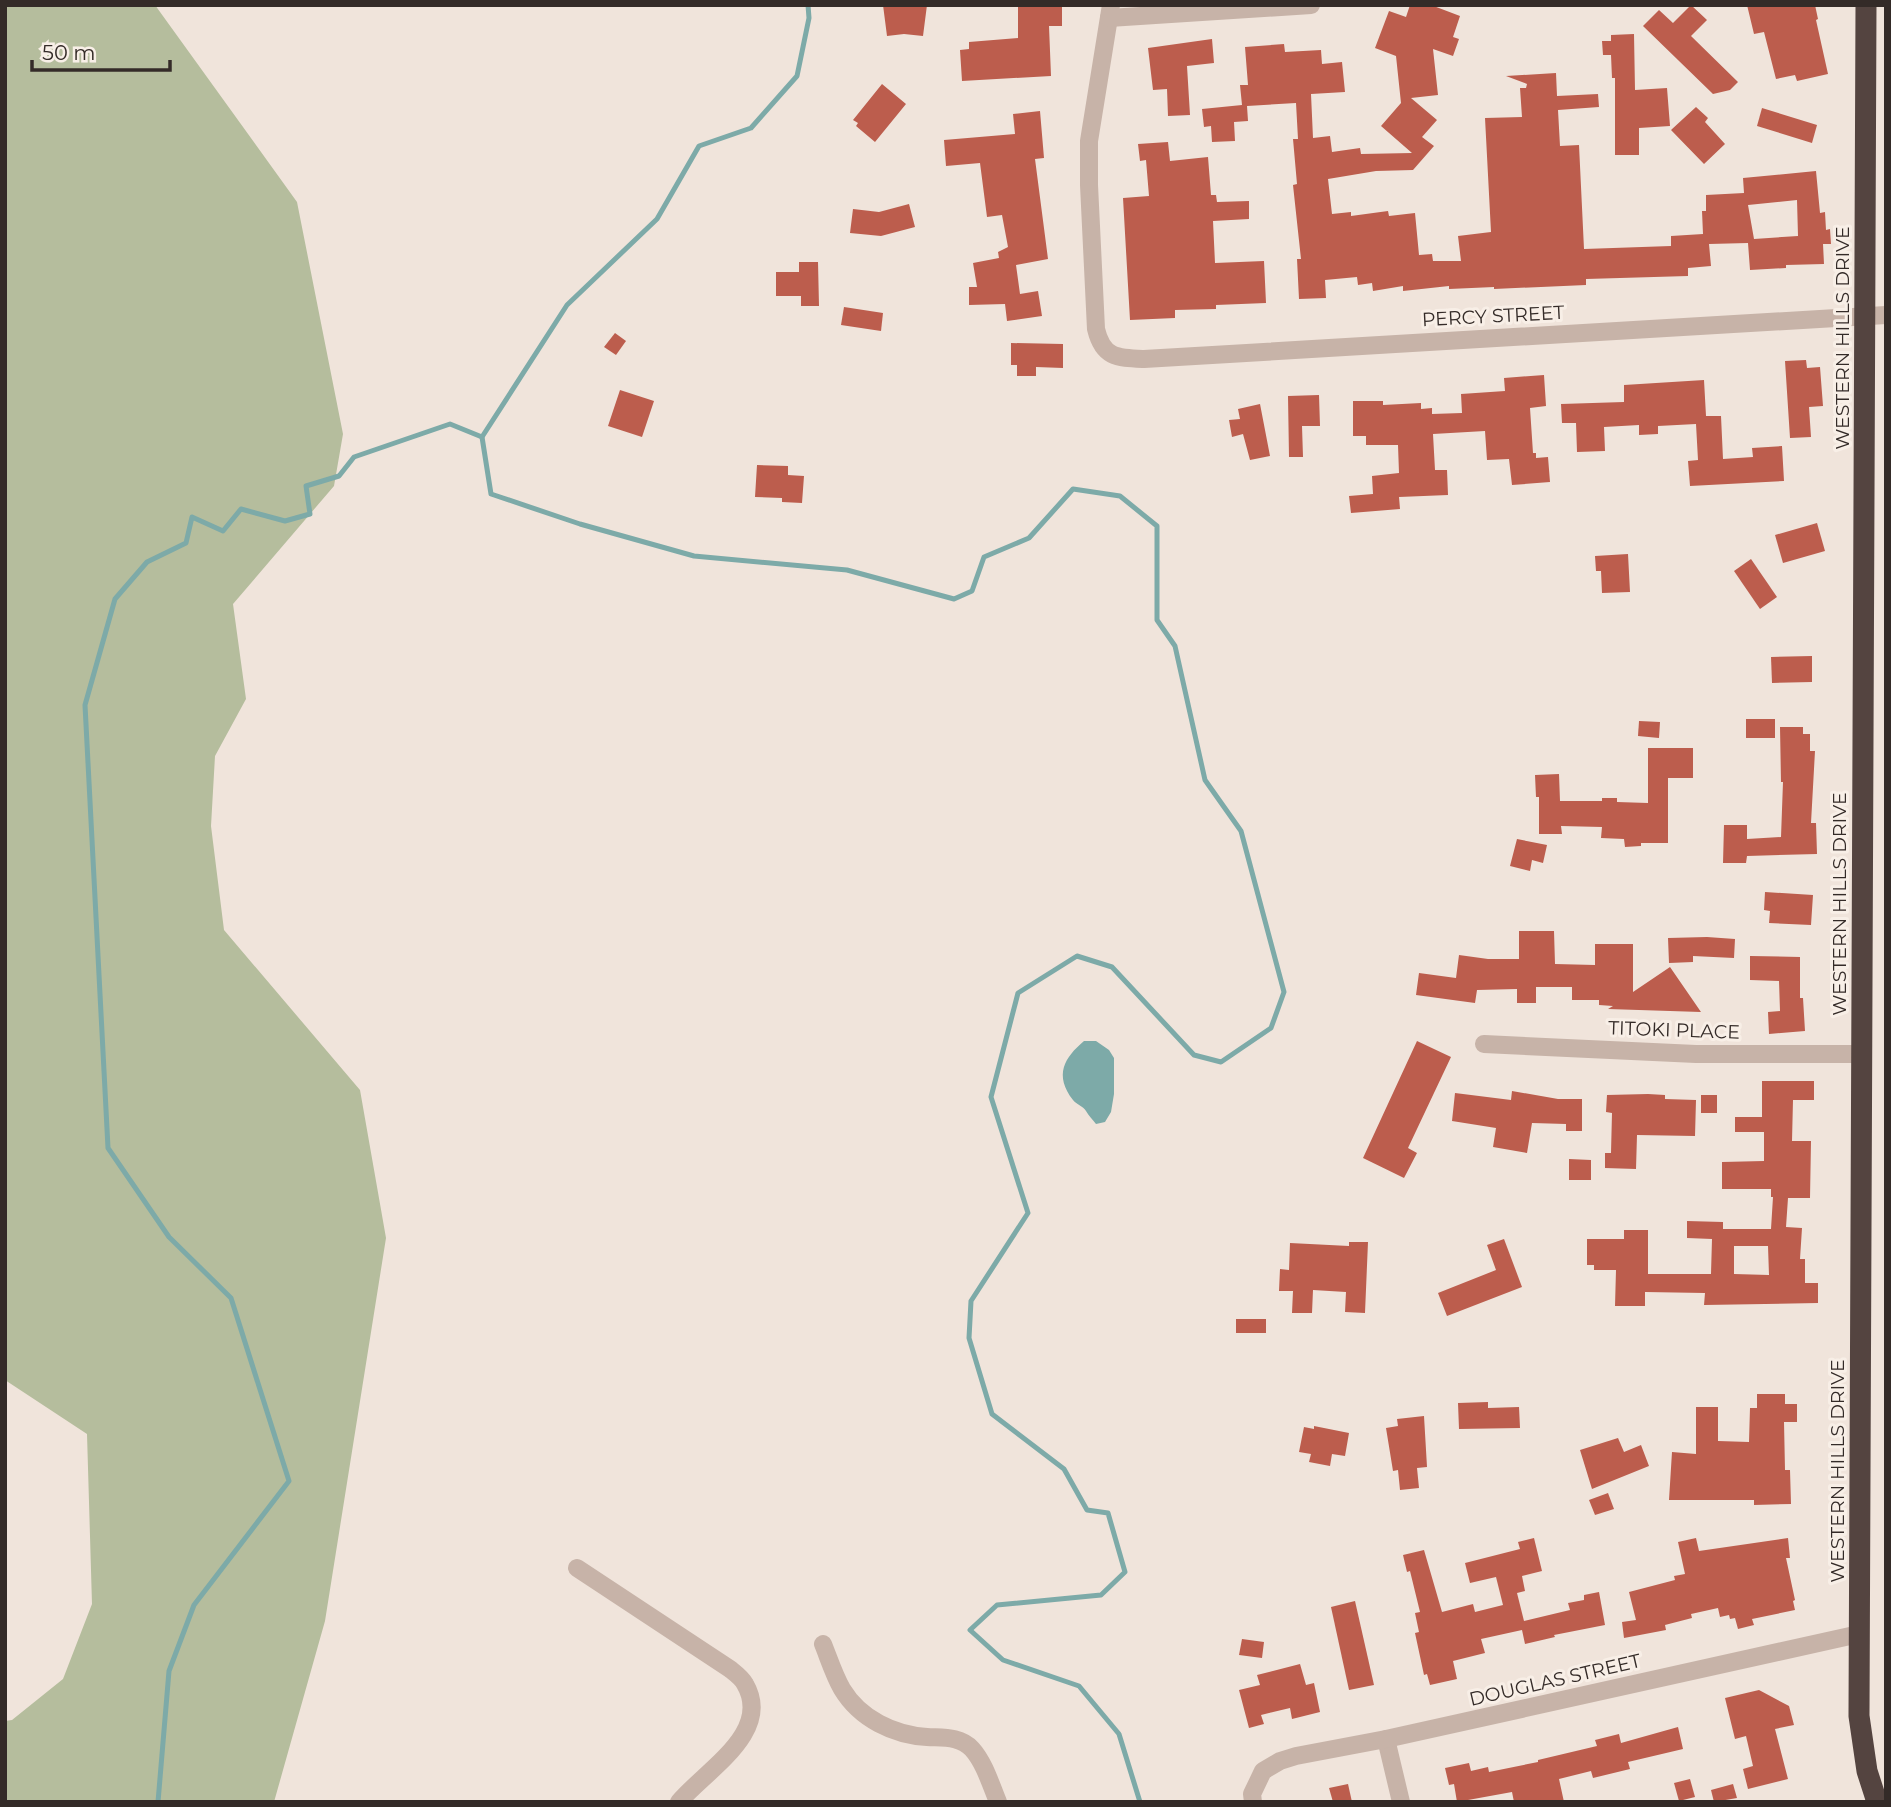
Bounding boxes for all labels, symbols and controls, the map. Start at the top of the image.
scale bar [32,28,170,72]
text: 50 m [42,40,96,65]
street label: WESTERN HILLS DRIVE [1831,226,1854,450]
street label: PERCY STREET [1421,301,1565,331]
street label: WESTERN HILLS DRIVE [1828,792,1851,1016]
street label: TITOKI PLACE [1608,1016,1740,1044]
street label: WESTERN HILLS DRIVE [1826,1359,1849,1583]
street label: DOUGLAS STREET [1467,1649,1643,1711]

